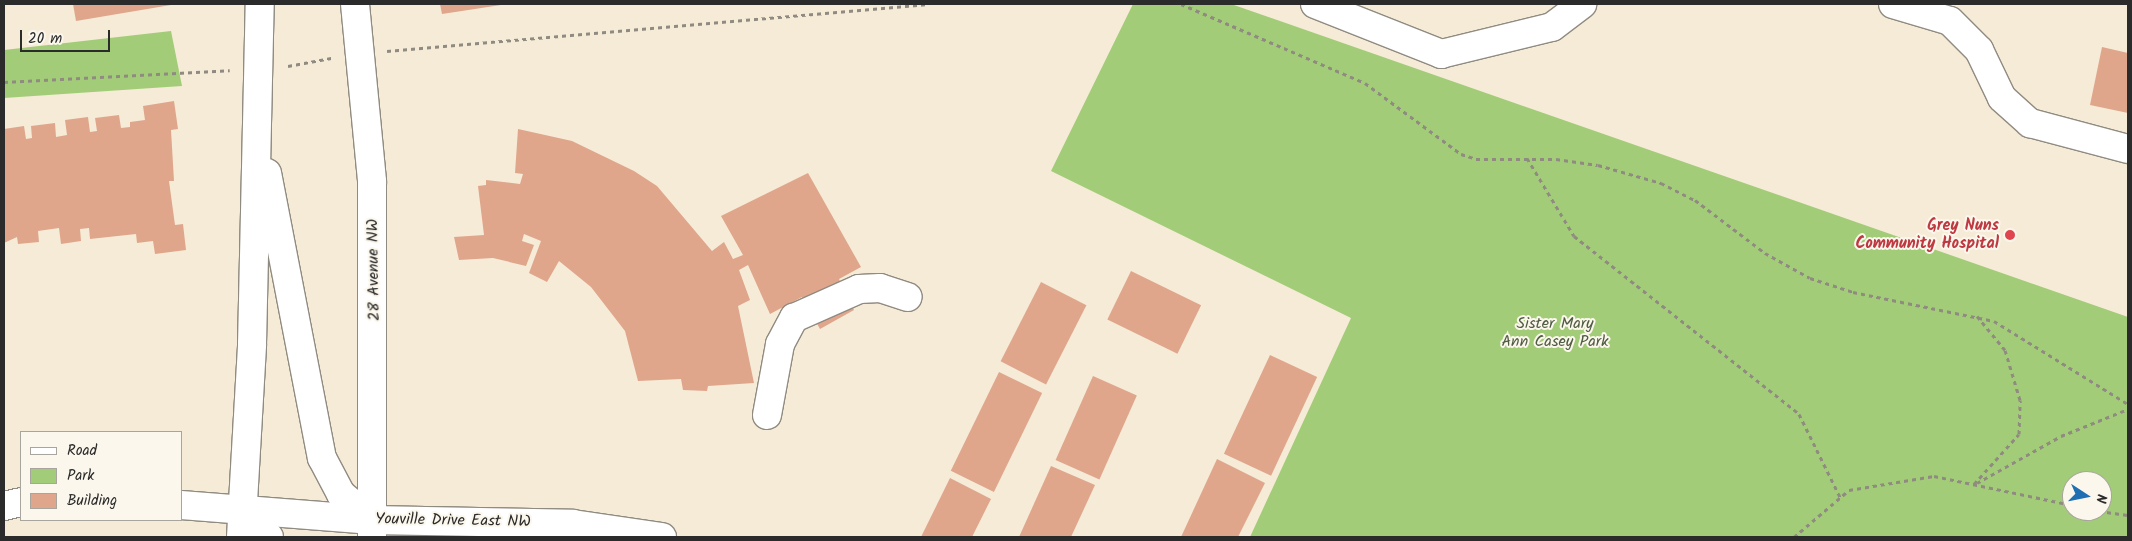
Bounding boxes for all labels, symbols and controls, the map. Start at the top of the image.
scale bar [22,20,112,52]
text: 20 m [28,27,62,51]
place label: Grey Nuns Community Hospital [1856,216,1999,254]
street label: 28 Avenue NW [364,219,384,321]
marker: Grey Nuns Community Hospital [2003,228,2017,242]
park label: Sister Mary Ann Casey Park [1501,314,1609,352]
legend [20,431,182,521]
text: Road [67,439,97,463]
text: Park [67,464,94,488]
north arrow [2062,471,2112,521]
text: Building [67,489,117,513]
text: N [2089,492,2112,505]
street label: Youville Drive East NW [375,510,531,532]

